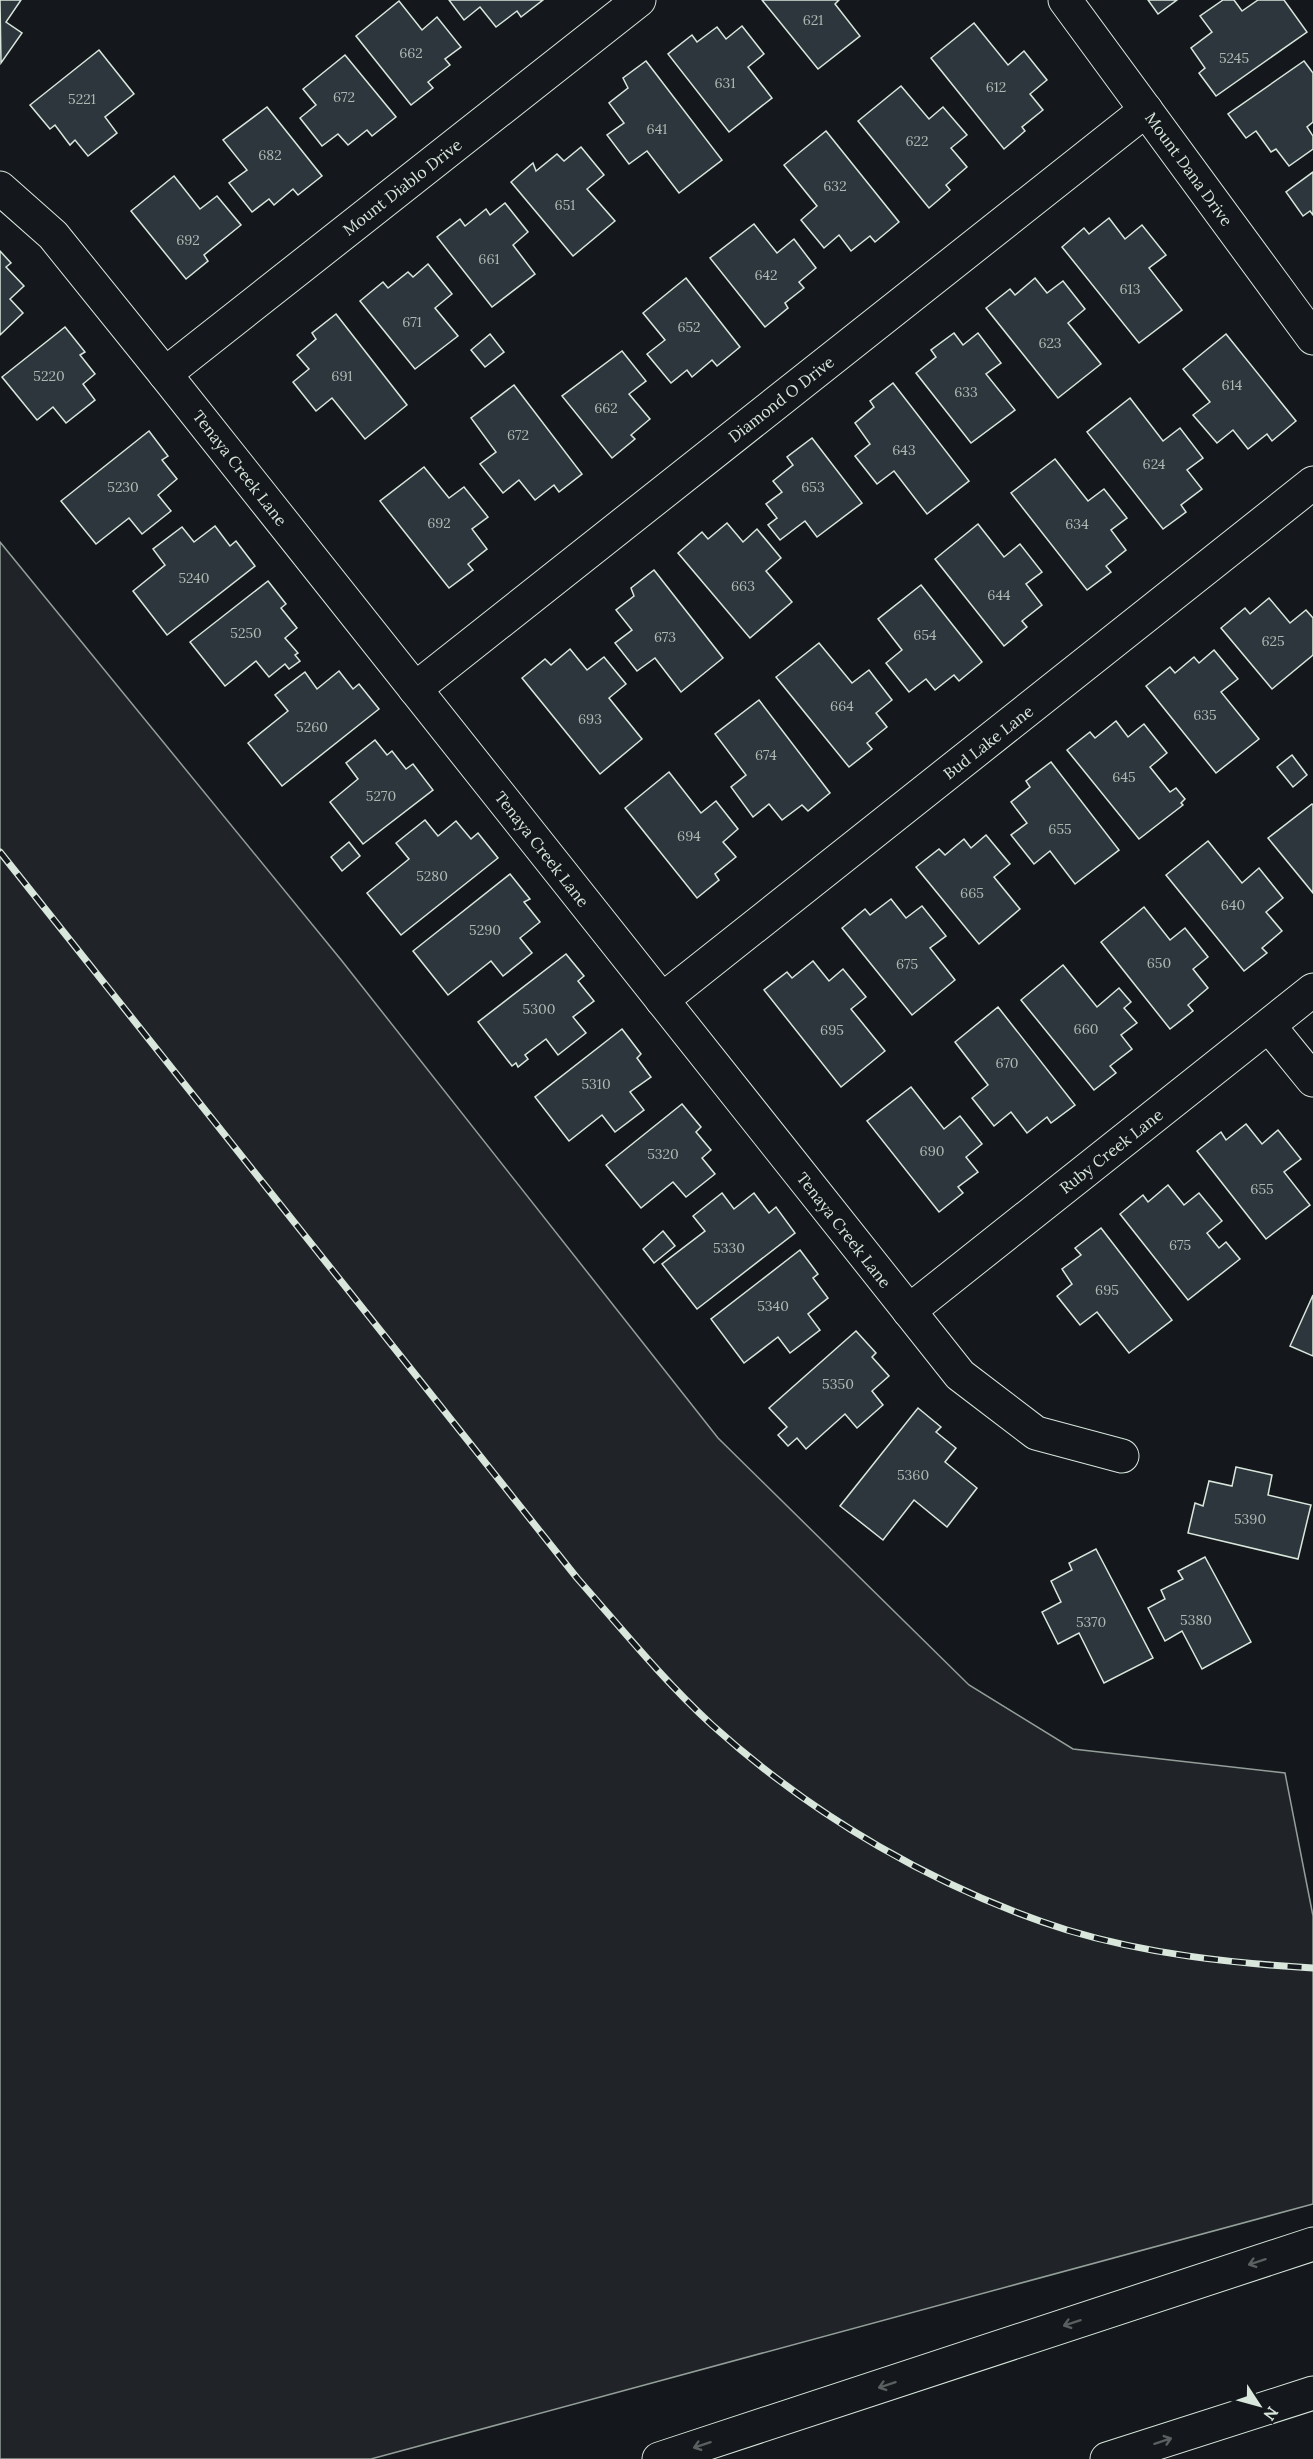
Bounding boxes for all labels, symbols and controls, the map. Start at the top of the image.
house number: 621 [803,11,823,29]
house number: 662 [399,44,423,62]
house number: 5245 [1219,49,1249,67]
house number: 631 [715,74,736,92]
house number: 612 [986,78,1006,96]
house number: 672 [333,88,355,106]
house number: 5221 [68,90,96,108]
street label: Mount Dana Drive [1141,108,1237,230]
house number: 641 [647,120,667,138]
house number: 622 [905,132,929,150]
street label: Mount Diablo Drive [339,134,466,240]
house number: 682 [258,146,282,164]
house number: 632 [823,177,847,195]
house number: 651 [555,196,575,214]
house number: 692 [176,231,200,249]
house number: 661 [478,250,500,268]
house number: 642 [754,266,778,284]
house number: 613 [1120,280,1141,298]
house number: 671 [402,313,422,331]
house number: 652 [677,318,701,336]
house number: 623 [1038,334,1062,352]
street label: Diamond O Drive [724,351,838,447]
house number: 5220 [33,367,65,385]
house number: 691 [331,367,353,385]
house number: 614 [1222,376,1243,394]
house number: 633 [954,383,978,401]
house number: 662 [594,399,618,417]
street label: Tenaya Creek Lane [189,406,292,530]
house number: 672 [507,426,529,444]
house number: 643 [892,441,916,459]
house number: 624 [1143,455,1166,473]
house number: 5230 [107,478,139,496]
house number: 653 [801,478,825,496]
house number: 692 [427,514,451,532]
house number: 634 [1065,515,1089,533]
house number: 5240 [178,569,210,587]
house number: 663 [731,577,755,595]
house number: 644 [987,586,1011,604]
house number: 5250 [230,624,262,642]
house number: 654 [913,626,937,644]
house number: 673 [654,628,676,646]
house number: 625 [1261,632,1285,650]
house number: 664 [830,697,854,715]
street label: Bud Lake Lane [939,700,1037,783]
house number: 635 [1193,706,1217,724]
house number: 693 [578,710,602,728]
house number: 5260 [296,718,328,736]
house number: 674 [755,746,777,764]
house number: 645 [1112,768,1136,786]
house number: 5270 [366,787,396,805]
street label: Tenaya Creek Lane [491,787,594,911]
house number: 655 [1048,820,1072,838]
house number: 694 [677,827,701,845]
house number: 5280 [416,867,448,885]
house number: 665 [960,884,984,902]
house number: 640 [1221,896,1245,914]
house number: 5290 [469,921,501,939]
house number: 650 [1147,954,1171,972]
house number: 675 [896,955,918,973]
house number: 5300 [523,1000,555,1018]
house number: 660 [1074,1020,1098,1038]
house number: 695 [820,1021,844,1039]
house number: 670 [995,1054,1019,1072]
house number: 5310 [581,1075,611,1093]
street label: Ruby Creek Lane [1055,1104,1167,1198]
house number: 690 [920,1142,944,1160]
house number: 5320 [647,1145,679,1163]
street label: Tenaya Creek Lane [793,1168,896,1292]
house number: 655 [1250,1180,1274,1198]
house number: 675 [1169,1236,1191,1254]
house number: 5330 [713,1239,745,1257]
house number: 695 [1095,1281,1119,1299]
house number: 5340 [757,1297,789,1315]
house number: 5350 [822,1375,854,1393]
house number: 5360 [897,1466,929,1484]
house number: 5390 [1234,1510,1266,1528]
house number: 5380 [1180,1611,1212,1629]
house number: 5370 [1076,1613,1106,1631]
one-way arrow [1248,2258,1267,2269]
one-way arrow [1063,2319,1082,2330]
north arrow [1229,2375,1289,2435]
one-way arrow [878,2380,897,2391]
text: N [1259,2403,1283,2425]
one-way arrow [1153,2435,1172,2446]
one-way arrow [693,2441,712,2452]

